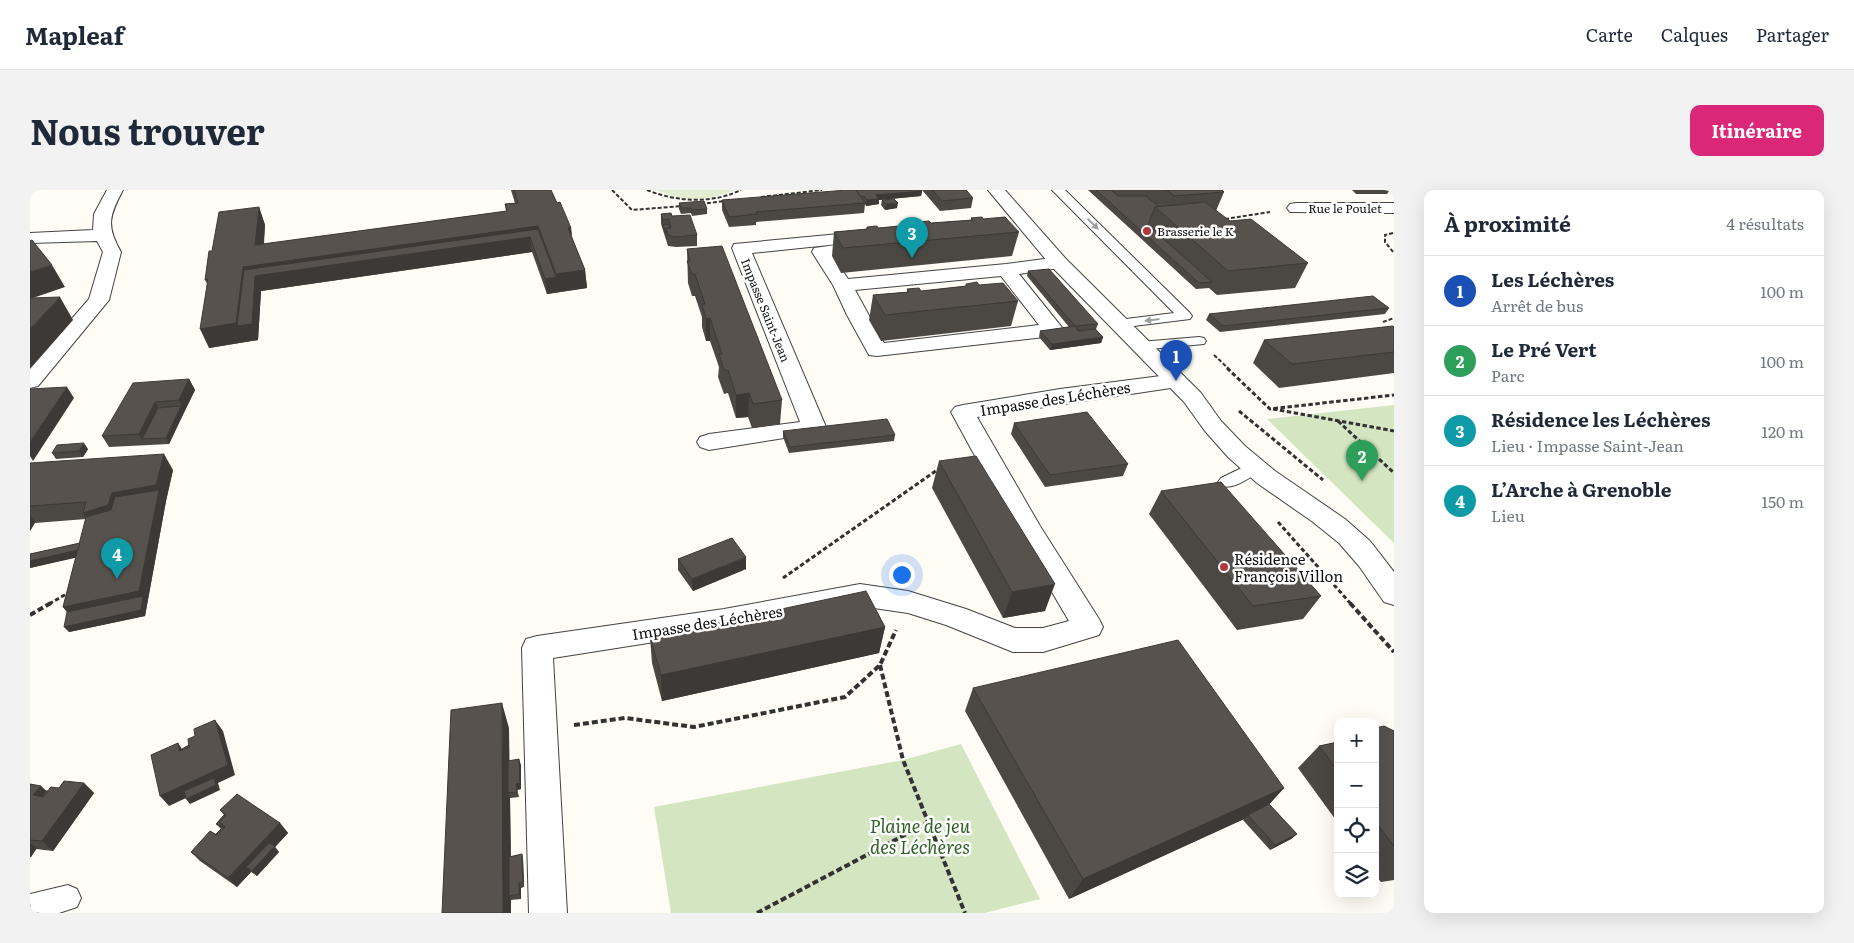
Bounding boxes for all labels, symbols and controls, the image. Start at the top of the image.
text: Mapleaf [25,17,124,52]
text: Carte [1586,21,1633,48]
text: Calques [1661,21,1728,48]
text: Partager [1756,21,1829,48]
text: Nous trouver [30,104,265,156]
button: Itinéraire [1690,105,1824,156]
street label: Rue le Poulet [1308,199,1382,217]
text: À proximité [1444,207,1571,238]
text: 4 résultats [1726,211,1804,235]
pin: 3 [896,217,928,258]
one-way arrow [1086,218,1098,230]
place label: Brasserie le K [1157,222,1234,240]
marker: Brasserie le K [1141,225,1153,237]
street label: Impasse Saint-Jean [737,255,795,365]
text: Les Léchères [1491,265,1614,293]
text: 1 [1457,279,1463,303]
text: 100 m [1760,279,1804,303]
text: Arrêt de bus [1491,293,1583,317]
one-way arrow [1144,316,1160,324]
text: Le Pré Vert [1491,335,1597,363]
pin: 1 [1160,340,1192,381]
text: 2 [1456,349,1464,373]
text: 100 m [1760,349,1804,373]
text: Parc [1491,363,1525,387]
street label: Impasse des Léchères [978,375,1132,421]
text: Résidence les Léchères [1491,405,1710,433]
text: 3 [1456,419,1464,443]
text: 120 m [1761,419,1804,443]
text: Lieu · Impasse Saint-Jean [1491,433,1684,457]
pin: 2 [1346,440,1378,481]
text: L’Arche à Grenoble [1491,475,1671,503]
text: 4 [1455,489,1465,513]
text: 150 m [1761,489,1804,513]
text: Lieu [1491,503,1525,527]
pin: 4 [101,538,133,579]
place label: Résidence François Villon [1234,547,1343,587]
marker: Résidence François Villon [1218,561,1230,573]
your location [889,562,915,588]
street label: Impasse des Léchères [630,599,784,645]
map controls [1334,718,1379,898]
button: + [1334,718,1379,763]
button: − [1334,763,1379,808]
button: locate [1334,808,1379,853]
park label: Plaine de jeu des Léchères [870,812,971,860]
button: layers [1334,853,1379,898]

